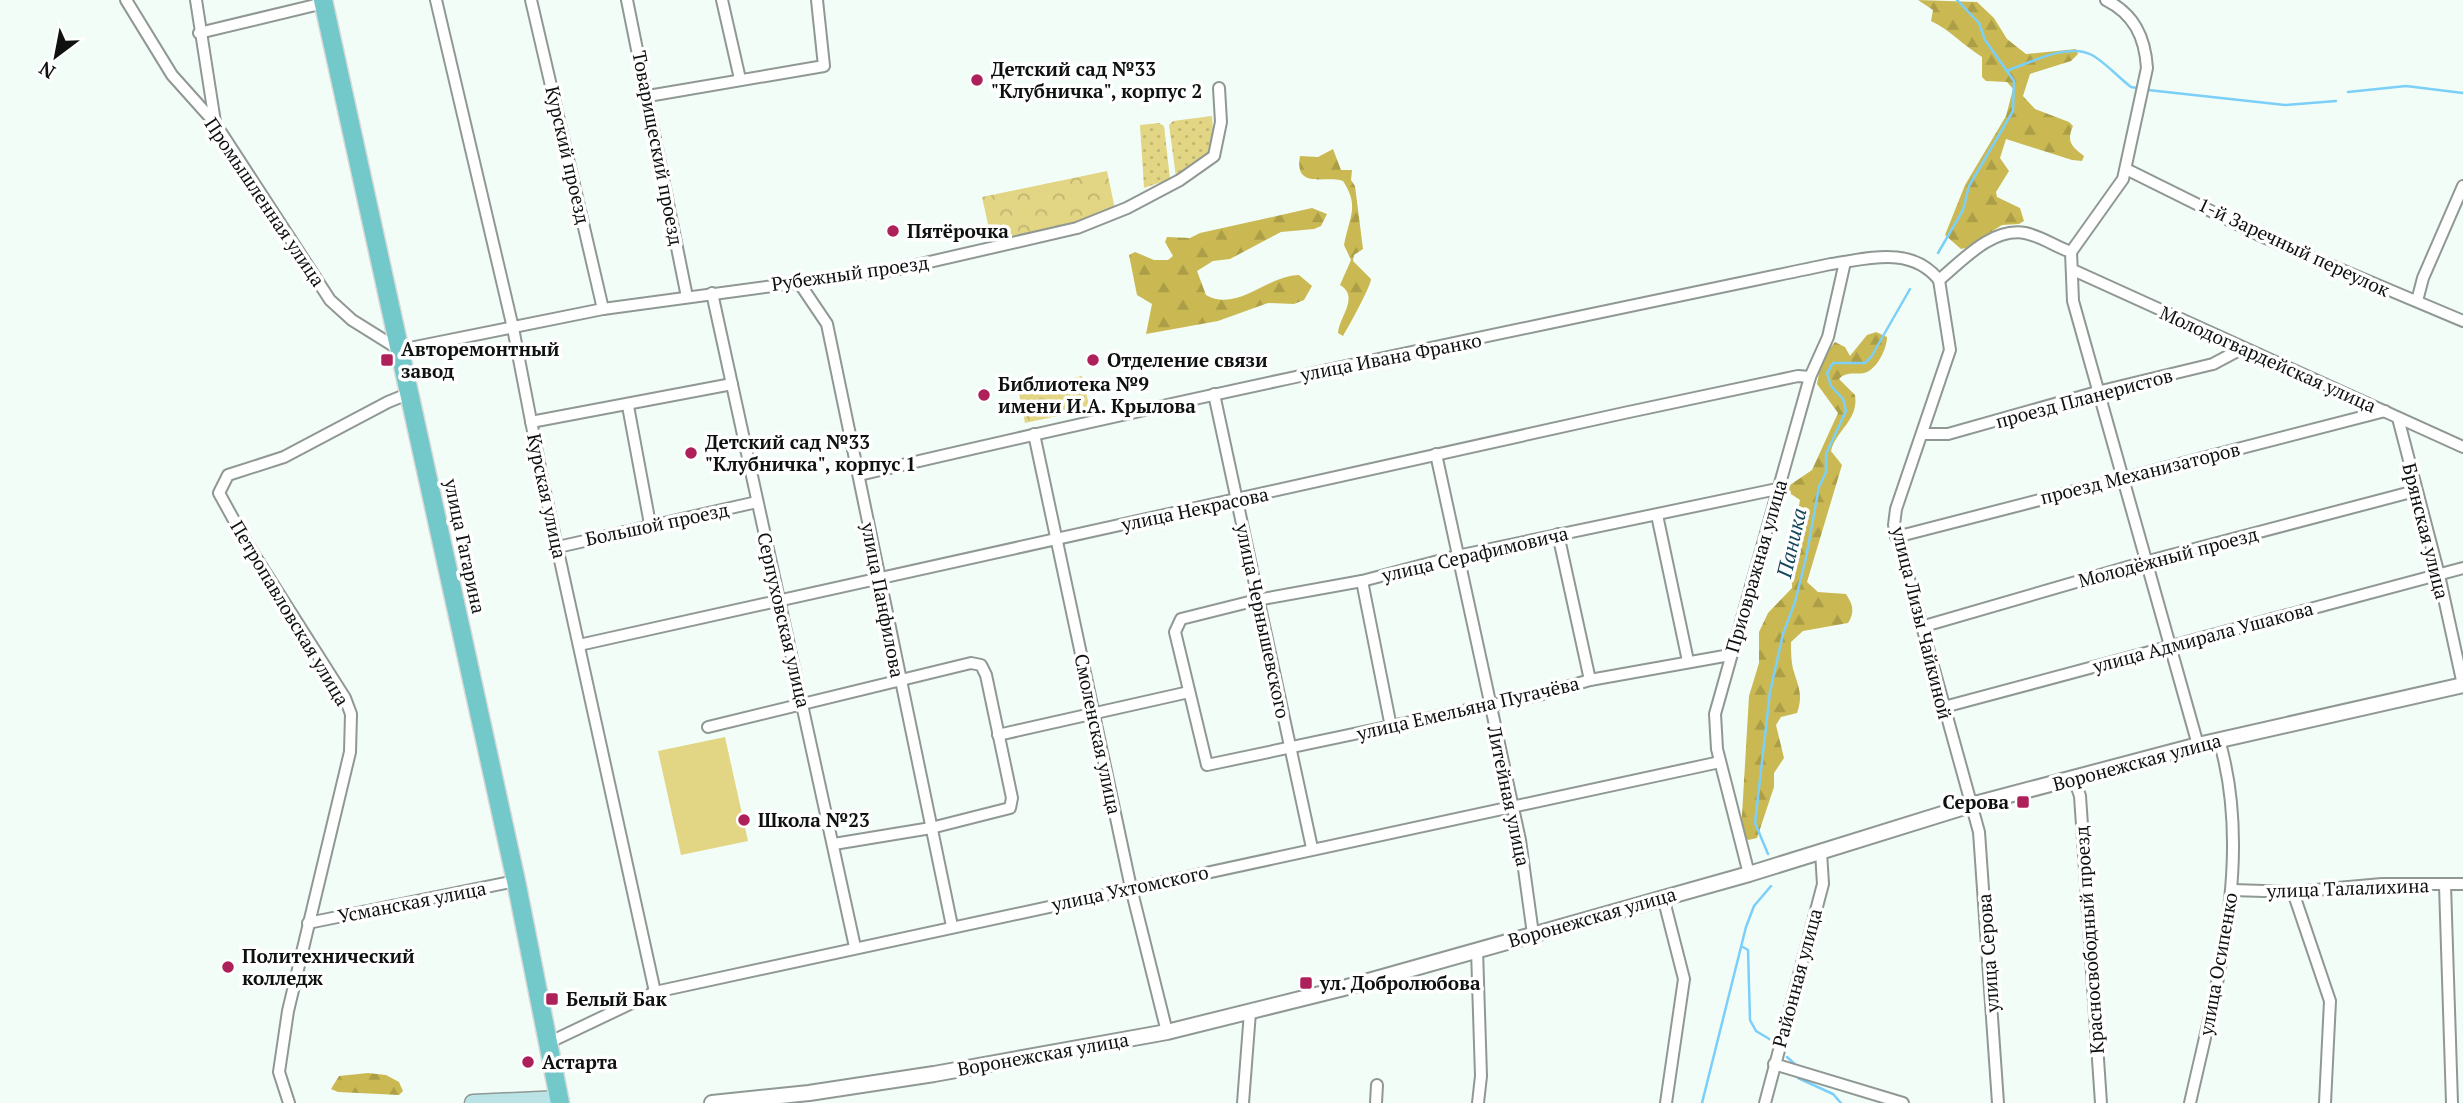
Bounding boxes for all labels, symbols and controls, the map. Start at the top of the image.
north arrow [21,21,91,91]
street label: Товарищеский проезд [627,48,690,248]
text: N [33,56,59,85]
place label: Детский сад №33 "Клубничка", корпус 2 [991,56,1202,103]
marker: Детский сад №33 "Клубничка", корпус 2 [969,72,985,88]
street label: Курский проезд [540,83,597,226]
street label: Промышленная улица [200,112,332,291]
street label: 1-й Заречный переулок [2194,191,2395,302]
place label: Пятёрочка [907,218,1009,243]
marker: Пятёрочка [885,223,901,239]
street label: Рубежный проезд [770,249,930,296]
street label: Молодогвардейская улица [2156,299,2381,418]
street label: улица Ивана Франко [1297,327,1484,387]
place label: Авторемонтный завод [401,336,560,383]
place label: Отделение связи [1107,347,1268,372]
marker: Авторемонтный завод [379,352,395,368]
marker: Отделение связи [1085,352,1101,368]
street label: проезд Планеристов [1992,362,2175,433]
place label: Библиотека №9 имени И.А. Крылова [998,371,1196,418]
marker: Библиотека №9 имени И.А. Крылова [976,387,992,403]
place label: Детский сад №33 "Клубничка", корпус 1 [705,429,916,476]
street label: Курская улица [522,431,573,561]
street label: проезд Механизаторов [2037,436,2242,509]
marker: Детский сад №33 "Клубничка", корпус 1 [683,445,699,461]
street label: Брянская улица [2397,460,2456,602]
street label: улица Гагарина [439,475,492,616]
street label: Приовражная улица [1719,476,1792,655]
street label: улица Некрасова [1118,481,1271,537]
street label: Большой проезд [583,496,731,551]
water label: Паника [1769,505,1813,581]
street label: Петропавловская улица [225,516,356,710]
street label: улица Панфилова [856,519,911,680]
street label: улица Чернышевского [1230,520,1296,721]
street label: улица Серафимовича [1378,520,1571,587]
street label: Молодёжный проезд [2075,520,2261,593]
street label: улица Лизы Чайкиной [1886,523,1959,722]
street label: Серпуховская улица [752,530,817,710]
street label: улица Адмирала Ушакова [2089,595,2316,678]
street label: Смоленская улица [1069,651,1128,817]
street label: улица Емельяна Пугачёва [1353,670,1582,746]
street label: Литейная улица [1482,722,1537,869]
street label: Воронежская улица [2050,727,2224,796]
place label: Серова [1942,789,2009,814]
marker: Серова [2015,794,2031,810]
place label: Школа №23 [758,807,870,832]
marker: Школа №23 [736,812,752,828]
street label: Красносвободный проезд [2068,825,2109,1055]
street label: улица Ухтомского [1048,859,1210,917]
street label: улица Талалихина [2265,872,2430,903]
street label: Усманская улица [336,875,488,928]
street label: Воронежская улица [1505,880,1679,952]
street label: улица Осипенко [2192,890,2242,1038]
street label: улица Серова [1971,892,2004,1014]
street label: Районная улица [1766,905,1827,1050]
place label: Политехнический колледж [242,943,415,990]
marker: Политехнический колледж [220,959,236,975]
place label: ул. Добролюбова [1319,970,1481,995]
marker: ул. Добролюбова [1298,975,1314,991]
place label: Белый Бак [566,986,668,1011]
marker: Белый Бак [544,991,560,1007]
street label: Воронежская улица [955,1026,1131,1081]
place label: Астарта [542,1049,618,1074]
marker: Астарта [520,1054,536,1070]

